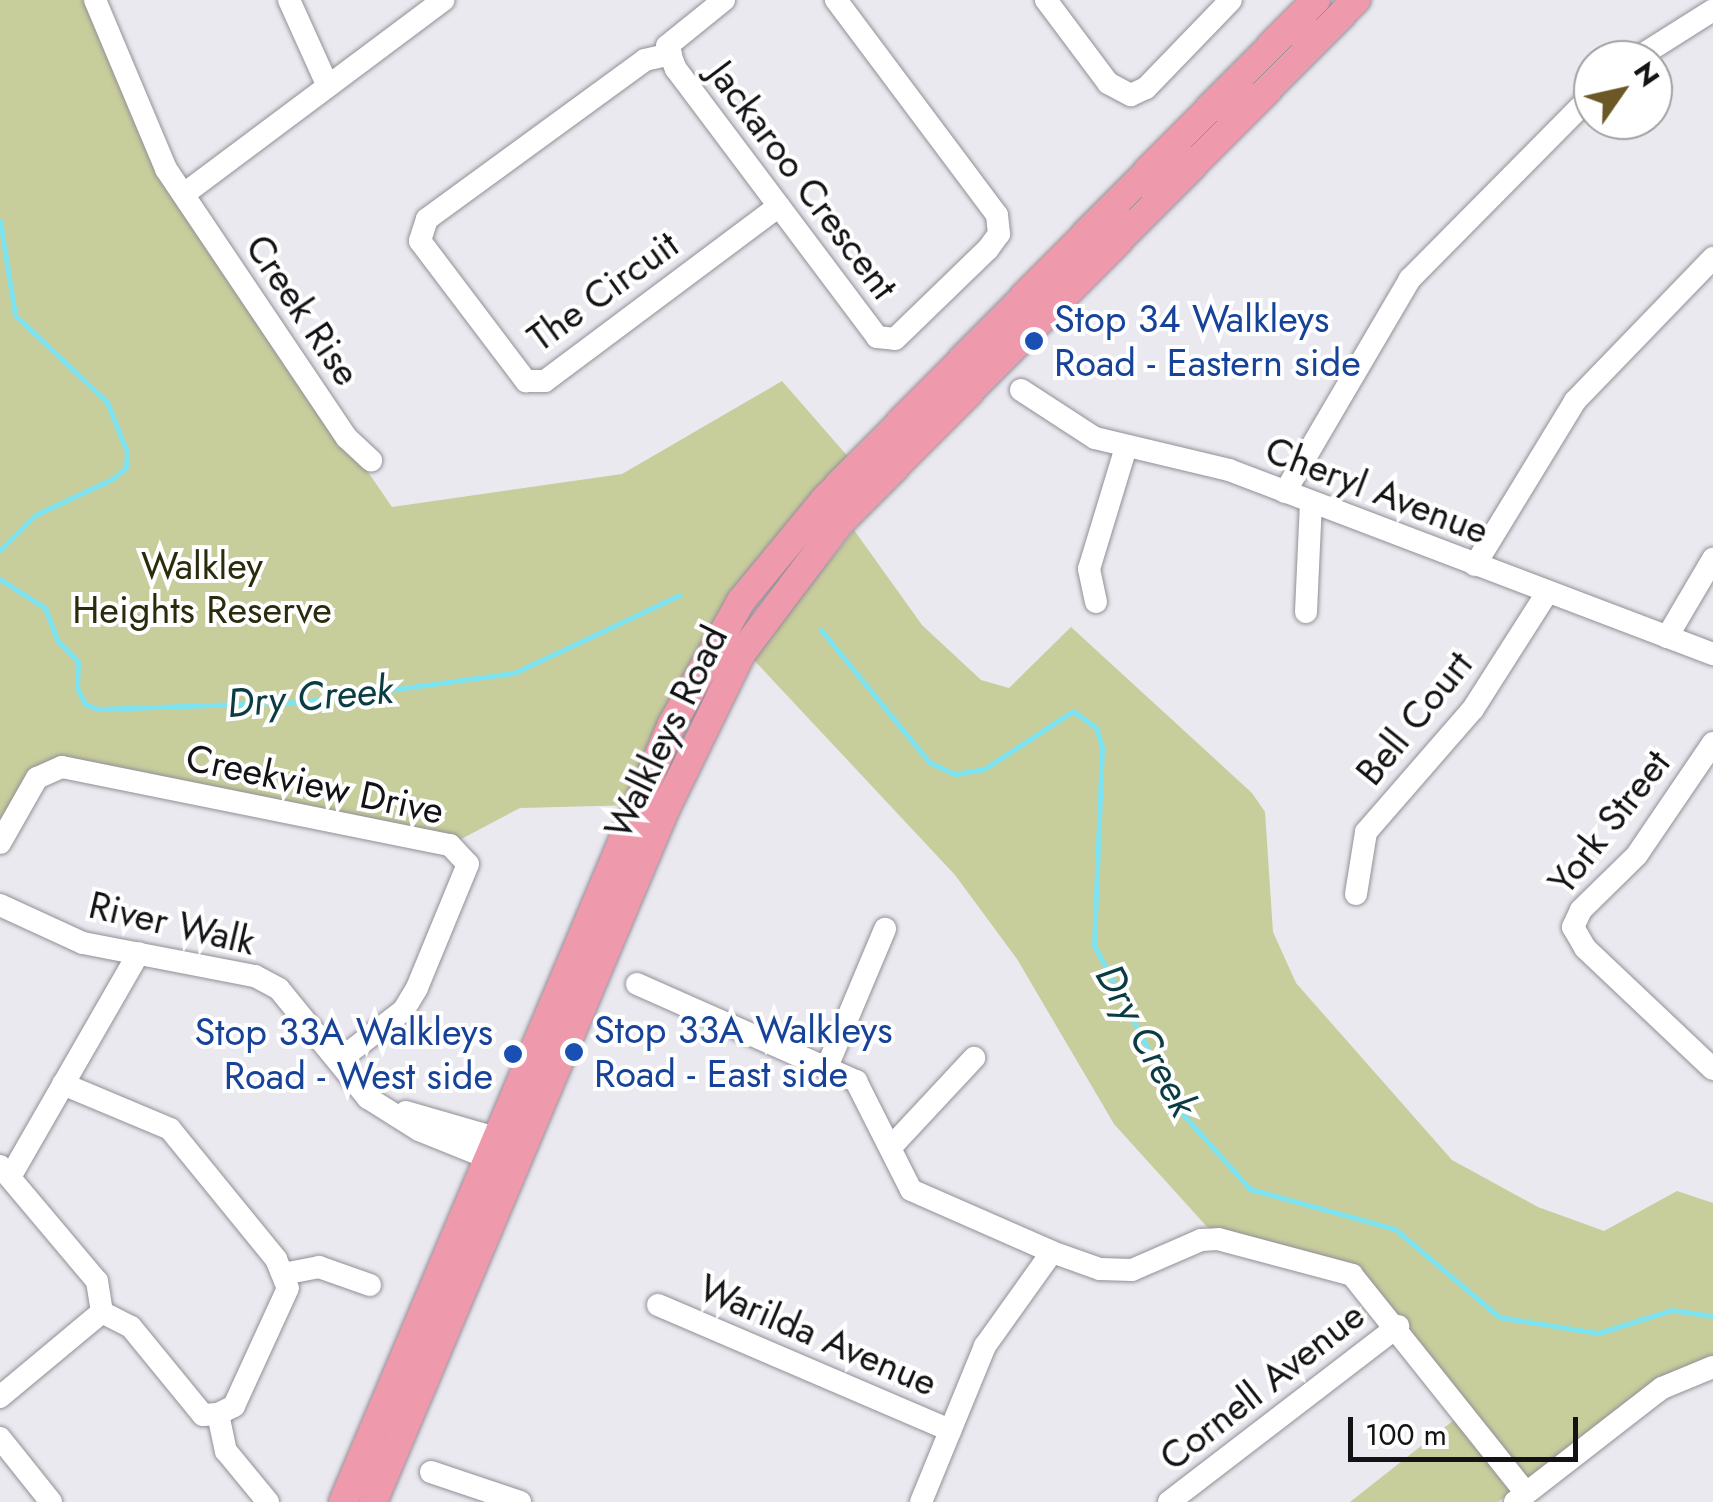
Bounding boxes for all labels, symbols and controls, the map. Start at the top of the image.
north arrow [1573,40,1673,140]
street label: Jackaroo Crescent [699,52,907,308]
text: N [1623,53,1670,95]
street label: The Circuit [519,221,687,361]
street label: Creek Rise [236,226,370,394]
place label: Stop 34 Walkleys Road - Eastern side [1054,296,1361,386]
marker: Stop 34 Walkleys Road - Eastern side [1023,330,1045,352]
street label: Cheryl Avenue [1259,427,1495,553]
park label: Walkley Heights Reserve [72,543,332,632]
street label: Walkleys Road [595,618,737,846]
street label: Bell Court [1346,642,1482,794]
water label: Dry Creek [225,665,395,727]
street label: Creekview Drive [182,734,448,834]
street label: York Street [1539,741,1679,903]
street label: River Walk [85,882,259,964]
water label: Dry Creek [1086,956,1208,1124]
place label: Stop 33A Walkleys Road - East side [594,1007,892,1096]
place label: Stop 33A Walkleys Road - West side [195,1009,493,1098]
marker: Stop 33A Walkleys Road - East side [563,1041,585,1063]
marker: Stop 33A Walkleys Road - West side [502,1043,524,1065]
street label: Warilda Avenue [692,1264,944,1406]
street label: Cornell Avenue [1151,1292,1373,1480]
scale bar [1353,1397,1583,1459]
text: 100 m [1365,1413,1447,1456]

